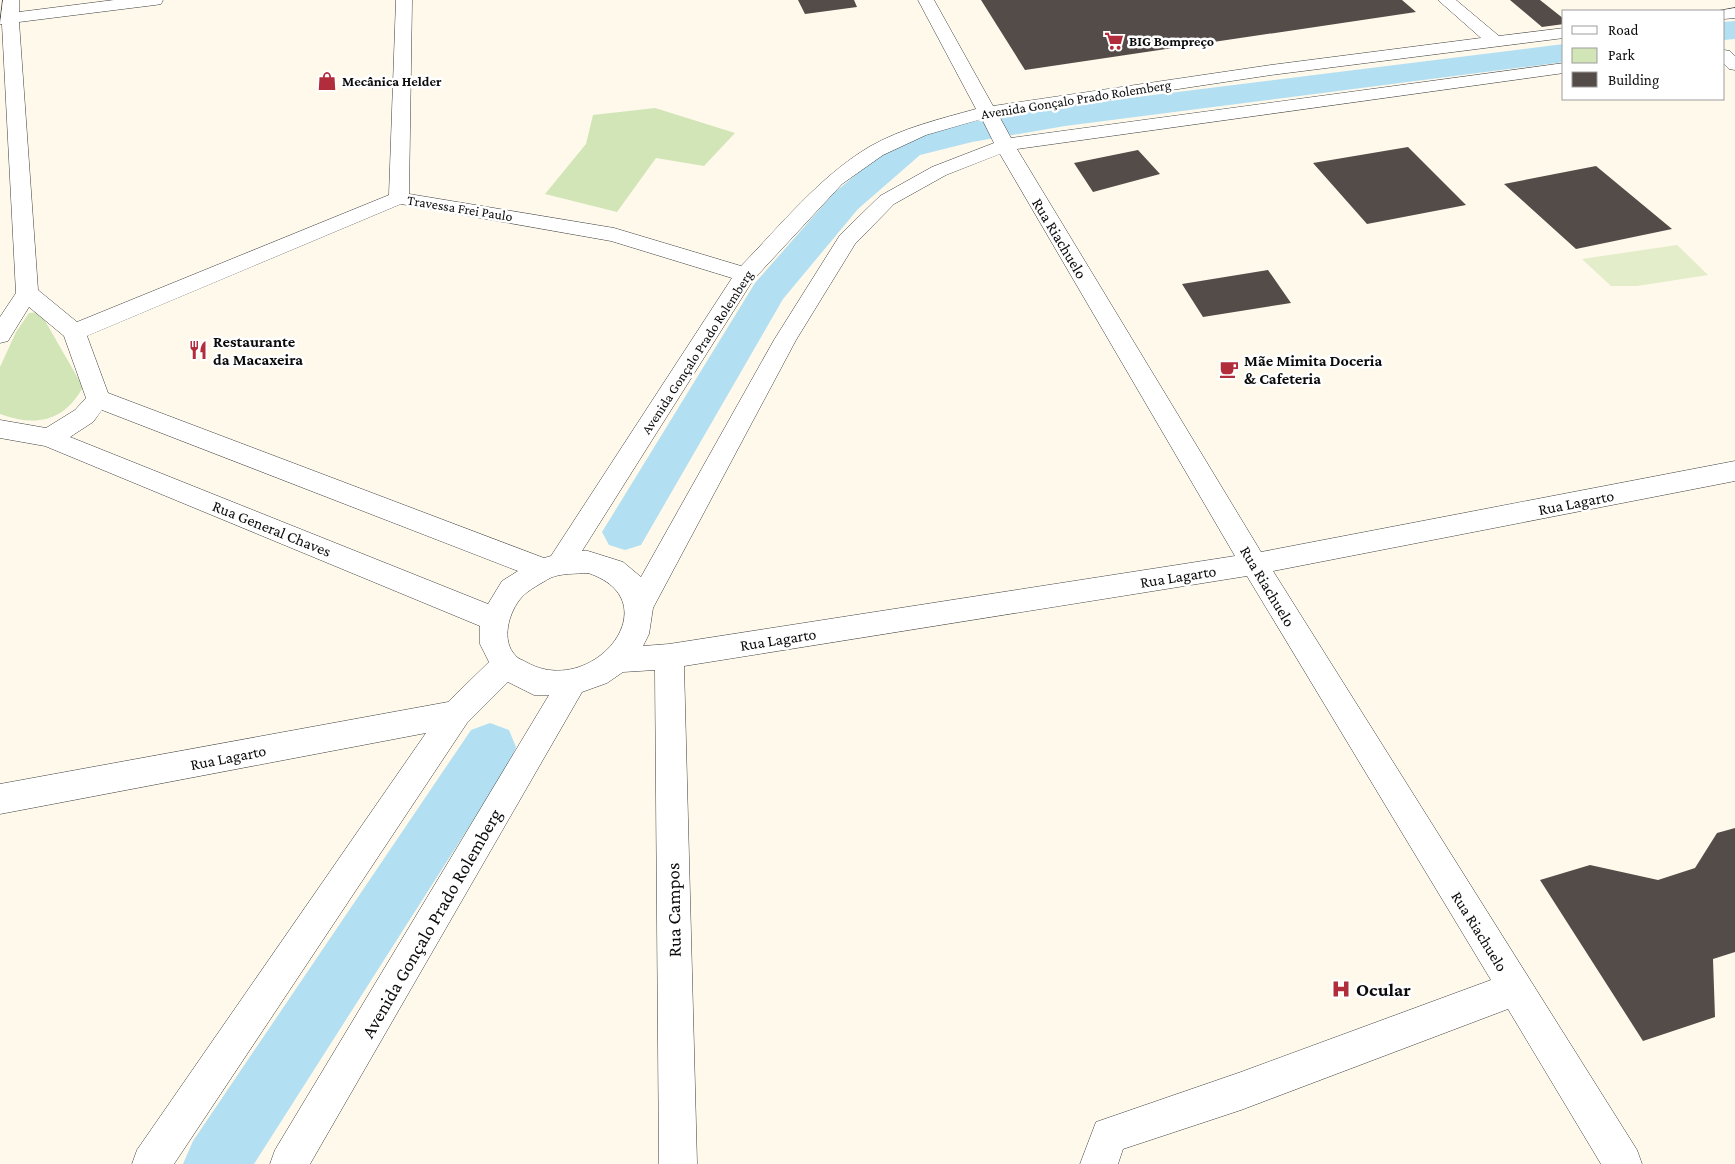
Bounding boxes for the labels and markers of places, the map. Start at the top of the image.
supermarket icon: BIG Bompreço [1103,30,1125,52]
place label: BIG Bompreço [1129,33,1214,49]
shop icon: Mecânica Helder [316,70,338,92]
place label: Mecânica Helder [342,73,442,89]
place label: Restaurante da Macaxeira [213,333,303,368]
restaurant icon: Restaurante da Macaxeira [187,339,209,361]
place label: Mãe Mimita Doceria & Cafeteria [1244,352,1383,387]
cafe icon: Mãe Mimita Doceria & Cafeteria [1218,358,1240,380]
hospital icon: Ocular [1330,978,1352,1000]
place label: Ocular [1356,979,1411,1000]

